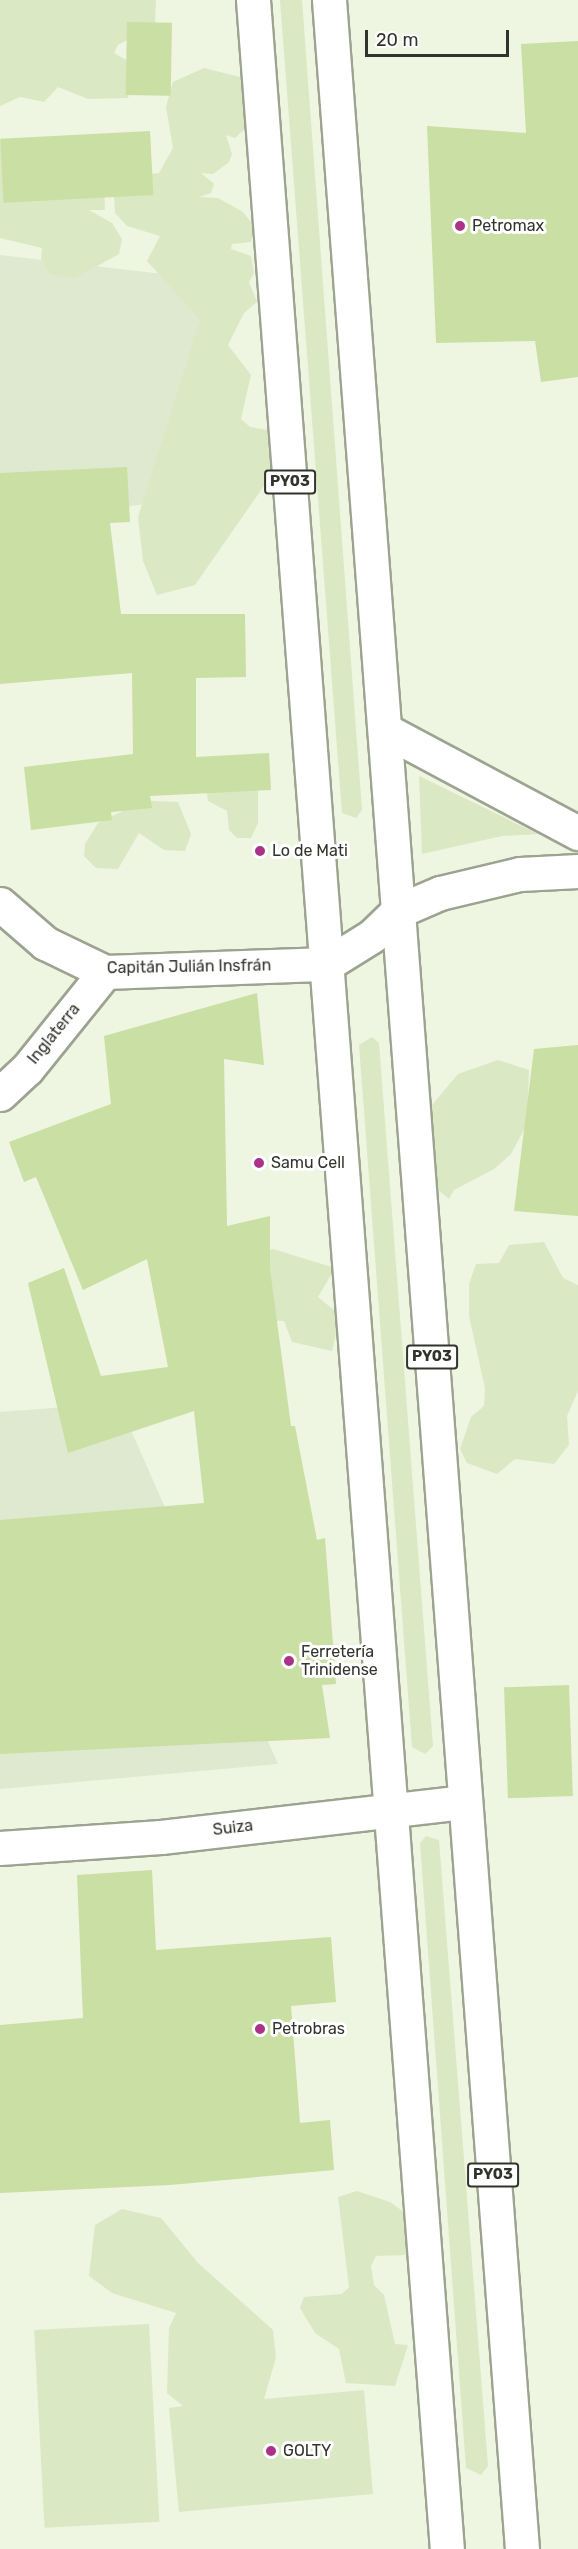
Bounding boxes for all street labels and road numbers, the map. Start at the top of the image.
road number: PY03 [263,470,317,494]
street label: Capitán Julián Insfrán [107,956,271,978]
street label: Inglaterra [24,1000,84,1068]
road number: PY03 [405,1345,459,1369]
street label: Suiza [212,1816,254,1840]
road number: PY03 [466,2163,520,2187]

